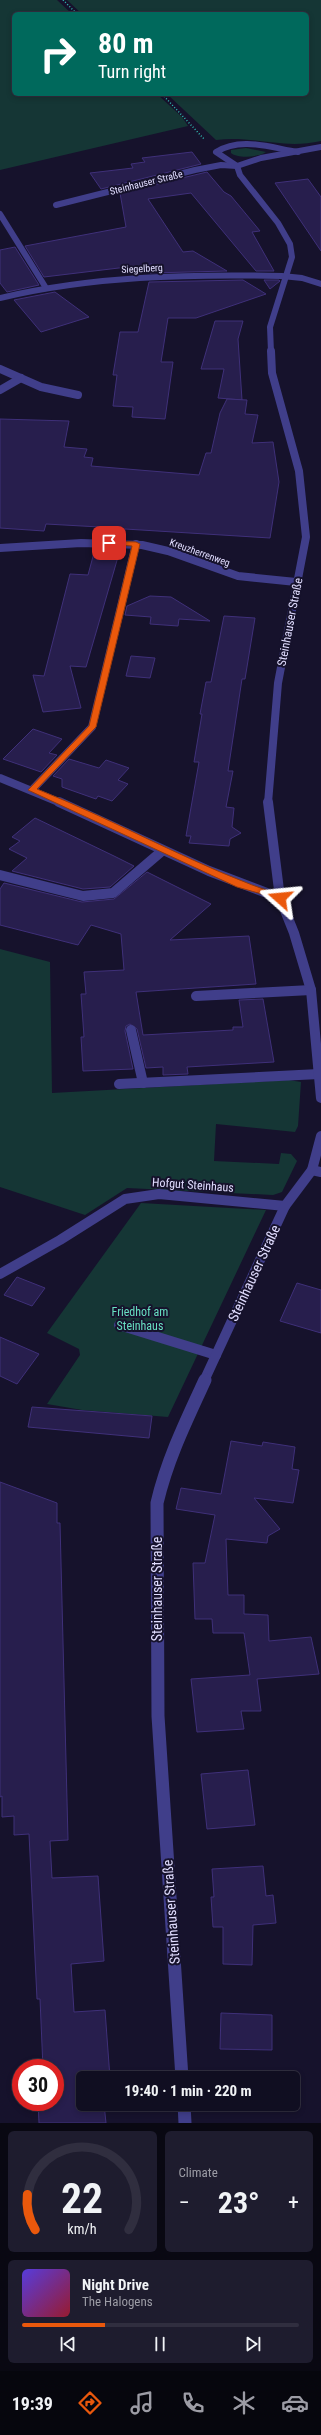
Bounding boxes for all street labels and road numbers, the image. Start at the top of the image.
street label: Steinhauser Straße [109,168,184,197]
street label: Siegelberg [121,262,163,275]
street label: Kreuzherrenweg [168,536,232,569]
street label: Steinhauser Straße [275,576,305,667]
street label: Hofgut Steinhaus [152,1175,234,1195]
street label: Steinhauser Straße [225,1222,284,1324]
street label: Steinhauser Straße [149,1536,165,1641]
street label: Steinhauser Straße [159,1859,183,1965]

